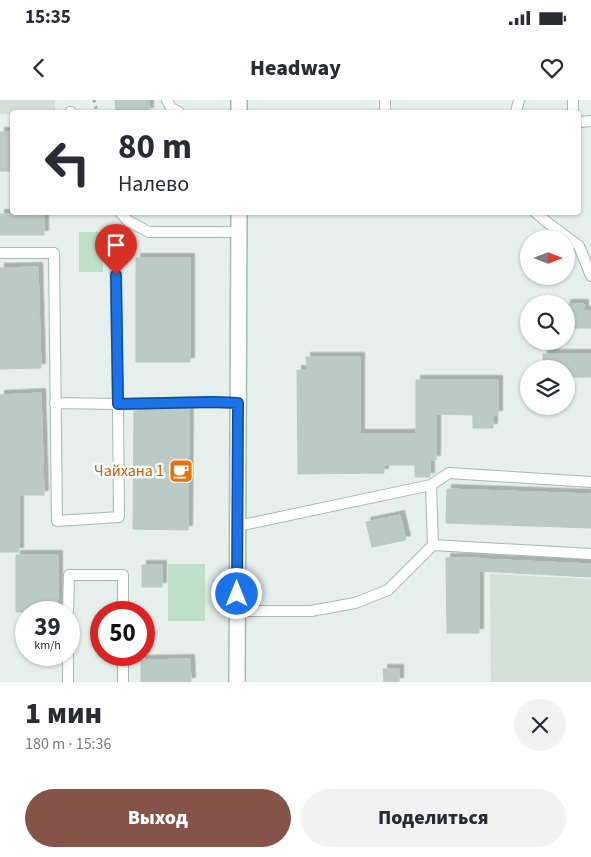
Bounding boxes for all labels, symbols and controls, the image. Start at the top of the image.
text: 15:35 [25,4,71,31]
text: Headway [250,52,341,84]
icon: back [25,54,53,82]
icon: heart [538,54,566,82]
text: 80 m [118,122,192,172]
icon: left [35,130,100,195]
text: Налево [118,168,189,200]
pin [95,224,137,275]
north arrow [520,230,575,285]
map controls [520,230,575,415]
icon: arrive [102,231,130,259]
button: search [520,295,575,350]
button: layers [520,360,575,415]
cafe icon: Чайхана 1 [168,458,194,484]
place label: Чайхана 1 [94,460,164,482]
position arrow [210,567,262,619]
speed limit sign: 50 [90,601,155,666]
text: 39 [34,609,61,645]
text: km/h [34,637,61,654]
text: 1 мин [25,692,102,735]
button: close [514,699,566,751]
text: 180 m · 15:36 [25,733,112,755]
button: Выход [25,789,291,847]
button: Поделиться [301,789,566,847]

